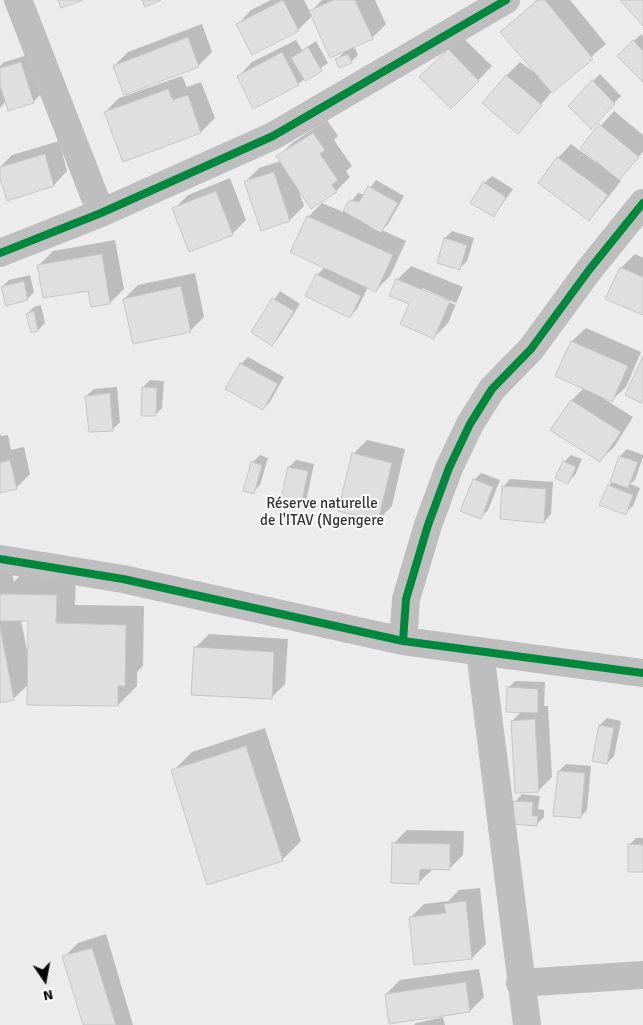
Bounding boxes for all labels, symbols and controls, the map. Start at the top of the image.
park label: Réserve naturelle de l'ITAV (Ngengere [260,495,384,530]
north arrow [20,955,70,1005]
text: N [42,986,55,1004]

